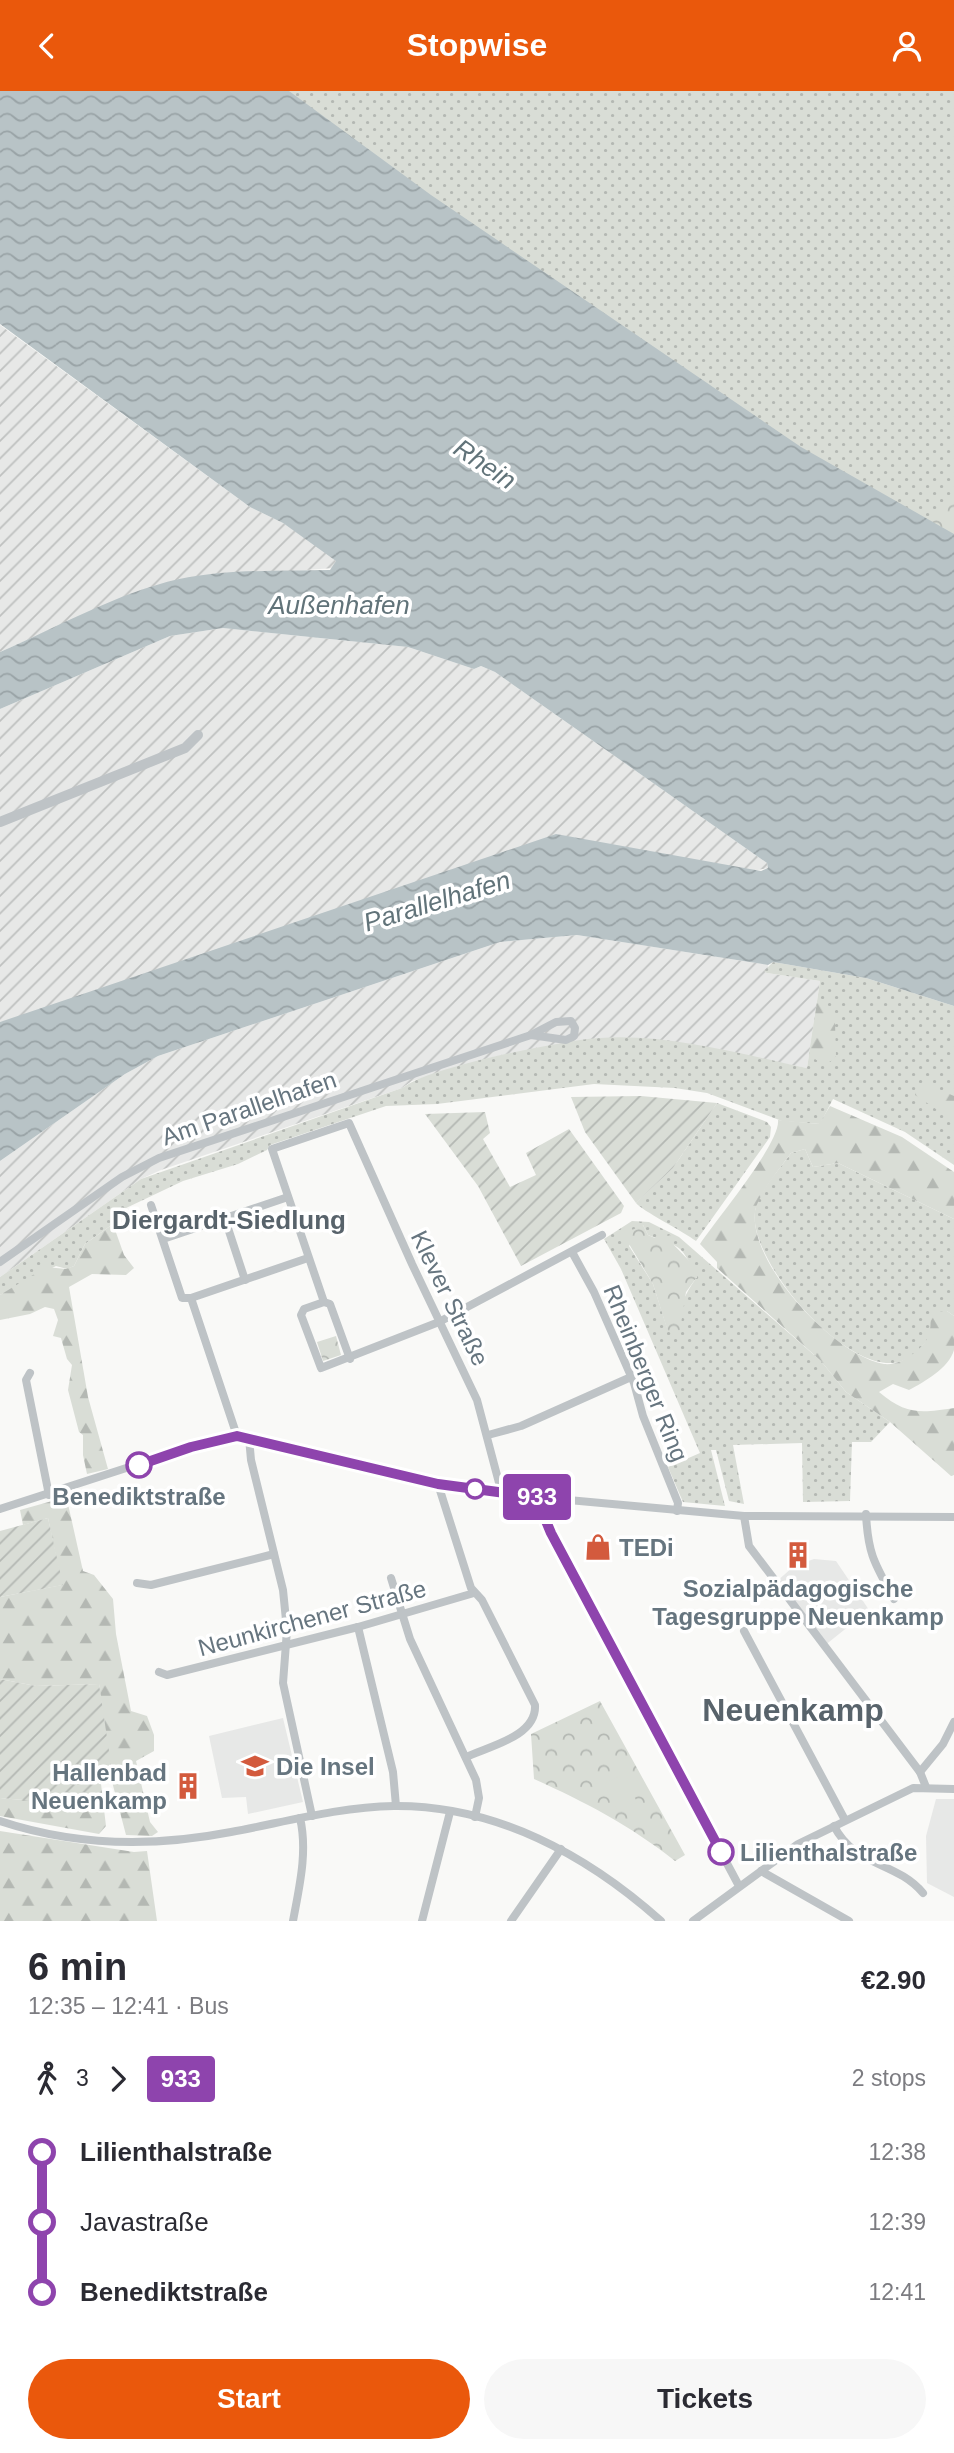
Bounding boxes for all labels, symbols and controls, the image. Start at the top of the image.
icon: back [28,27,66,65]
text: Stopwise [407,27,547,63]
icon: person [888,27,926,65]
water label: Rhein [448,433,522,495]
water label: Außenhafen [266,590,410,620]
water label: Parallelhafen [360,864,514,938]
street label: Am Parallelhafen [158,1065,340,1151]
district label: Diergardt-Siedlung [112,1205,346,1235]
street label: Klever Straße [406,1226,494,1370]
street label: Rheinberger Ring [598,1281,694,1465]
marker: Benediktstraße [126,1452,152,1478]
line badge: 933 [497,1474,577,1520]
unlabelled marker [465,1479,485,1499]
place label: Benediktstraße [52,1483,226,1510]
text: 933 [517,1483,557,1510]
shop icon: TEDi [583,1532,613,1562]
place label: TEDi [619,1534,674,1561]
building icon: Sozialpädagogische Tagesgruppe Neuenkamp [783,1540,813,1570]
street label: Neunkirchener Straße [195,1575,429,1661]
place label: Sozialpädagogische Tagesgruppe Neuenkamp [652,1575,944,1630]
district label: Neuenkamp [702,1692,884,1728]
school or university icon: Die Insel [240,1751,270,1781]
place label: Die Insel [276,1753,375,1780]
place label: Hallenbad Neuenkamp [31,1759,167,1814]
building icon: Hallenbad Neuenkamp [173,1771,203,1801]
marker: Lilienthalstraße [708,1839,734,1865]
place label: Lilienthalstraße [740,1839,917,1866]
text: 6 min [28,1946,127,1988]
text: €2.90 [861,1965,926,1995]
text: 12:35 – 12:41 · Bus [28,1993,229,2019]
icon: walk [28,2060,66,2098]
icon: forward [99,2060,137,2098]
text: 3 [76,2065,89,2091]
text: 933 [161,2065,201,2092]
text: 2 stops [852,2065,926,2091]
text: Lilienthalstraße [80,2137,272,2167]
text: 12:38 [868,2139,926,2165]
text: Javastraße [80,2207,209,2237]
text: 12:39 [868,2209,926,2235]
text: Benediktstraße [80,2277,268,2307]
text: 12:41 [868,2279,926,2305]
button: Start [28,2359,470,2439]
button: Tickets [484,2359,926,2439]

